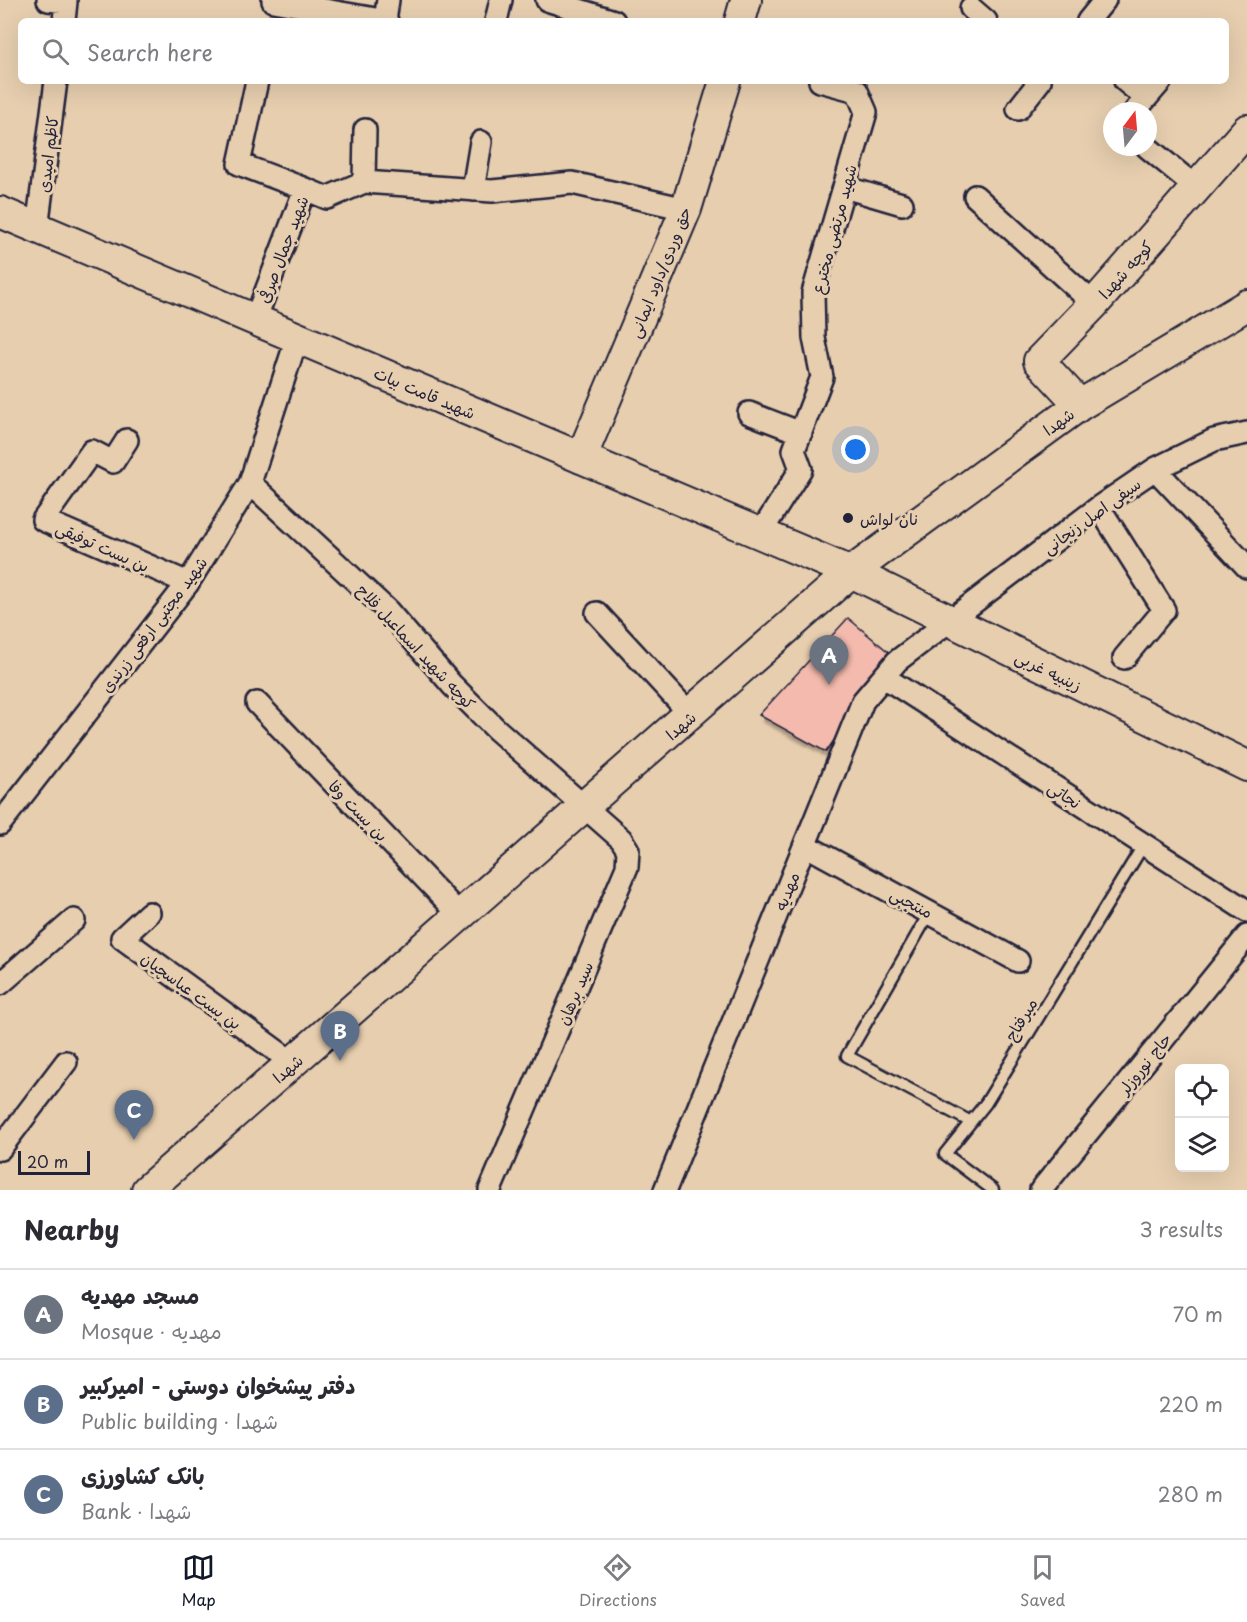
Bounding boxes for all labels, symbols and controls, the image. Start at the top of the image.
search box [18,18,1229,84]
icon: search [39,35,72,68]
text: Search here [87,35,213,68]
north arrow [1103,102,1157,156]
street label: کاظم امیدی [30,114,66,194]
street label: شهید مرتضی مخترع [804,161,863,297]
street label: شهید جمال صرفی [250,192,314,306]
street label: حق وردی/داود ایمانی [622,203,696,341]
street label: کوچه شهدا [1092,234,1158,304]
street label: شهید قامت بیات [370,360,480,424]
street label: شهدا [1037,401,1079,441]
your location [841,435,870,464]
street label: سیفی اصل زنجانی [1037,471,1145,559]
place label: نان لواش [860,506,918,530]
marker: نان لواش [841,511,855,525]
street label: بن بست توفیقی [52,515,154,577]
street label: شهید مجتبی ارفعی زرندی [94,551,212,697]
street label: کوچه شهید اسماعیل فلاح [352,578,482,714]
pin: A [810,636,848,685]
street label: زینبیه غربی [1012,644,1086,696]
street label: شهدا [659,705,701,745]
street label: بن بست وفا [324,774,394,846]
street label: نجاتی [1044,774,1086,814]
street label: مهدیه [767,868,805,914]
street label: منتجبی [886,881,938,923]
street label: بن بست عباسچیان [137,945,247,1035]
street label: سید برهان [550,957,598,1029]
street label: میرفتاح [998,993,1042,1045]
pin: B [320,1012,360,1061]
street label: حاج نوروزلر [1110,1027,1176,1100]
street label: شهدا [266,1048,308,1088]
map controls [1175,1064,1229,1172]
button: locate [1175,1064,1229,1118]
pin: C [114,1090,154,1140]
button: layers [1175,1118,1229,1172]
scale bar [18,1148,90,1176]
text: 20 m [27,1149,68,1173]
text: Nearby [24,1210,119,1249]
text: 3 results [1140,1214,1223,1244]
text: مسجد مهدیه [81,1278,199,1311]
text: A [36,1299,51,1329]
text: 70 m [1173,1299,1223,1329]
text: Mosque · مهدیه [81,1316,222,1346]
text: دفتر پیشخوان دوستی - امیرکبیر [81,1368,355,1401]
text: B [37,1389,50,1419]
text: 220 m [1159,1389,1223,1419]
text: Public building · شهدا [81,1406,278,1436]
text: بانک کشاورزی [81,1458,205,1491]
text: C [36,1479,51,1509]
text: 280 m [1158,1479,1223,1509]
text: Bank · شهدا [81,1496,191,1526]
tab: Map [182,1551,216,1611]
tab: Directions [579,1551,657,1611]
tab: Saved [1020,1551,1065,1611]

